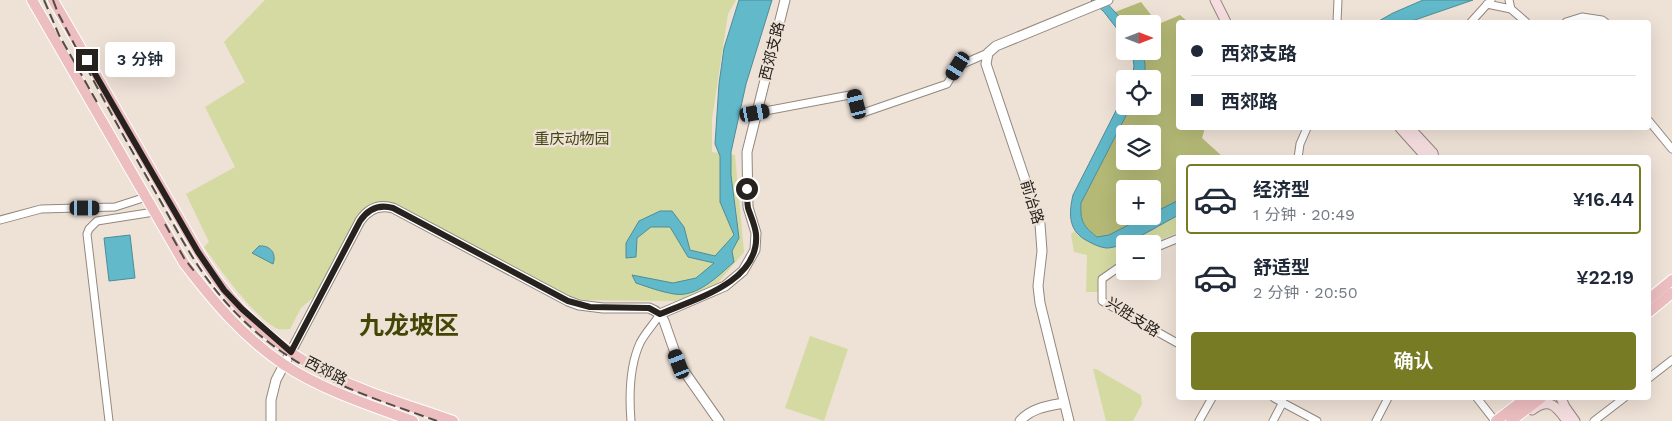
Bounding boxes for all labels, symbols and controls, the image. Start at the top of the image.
north arrow [1116,15,1161,60]
map controls [1116,15,1161,280]
street label: 西郊支路 [756,20,788,82]
callout: 3 分钟 [104,42,174,78]
text: 西郊支路 [1221,42,1297,65]
route end [76,49,98,71]
car [943,49,972,83]
text: 3 分钟 [117,50,163,69]
button: locate [1116,70,1161,115]
car [846,88,867,120]
text: 西郊路 [1221,90,1278,113]
car [738,103,771,123]
button: layers [1116,125,1161,170]
park label: 重庆动物园 [534,130,610,148]
icon: car [1193,177,1238,222]
route start [736,178,758,200]
street label: 前冶路 [1017,178,1047,226]
text: 经济型 [1253,178,1310,201]
button: + [1116,180,1161,225]
text: ¥16.44 [1573,188,1634,211]
car [70,201,100,216]
text: 1 分钟 · 20:49 [1253,205,1355,224]
button: − [1116,235,1161,280]
icon: car [1193,255,1238,300]
text: 舒适型 [1253,256,1310,279]
text: ¥22.19 [1576,266,1634,289]
text: 2 分钟 · 20:50 [1253,283,1358,302]
street label: 兴胜支路 [1103,293,1163,341]
district label: 九龙坡区 [359,311,459,340]
button: 确认 [1191,332,1636,390]
car [666,347,691,381]
street label: 西郊路 [302,353,350,389]

